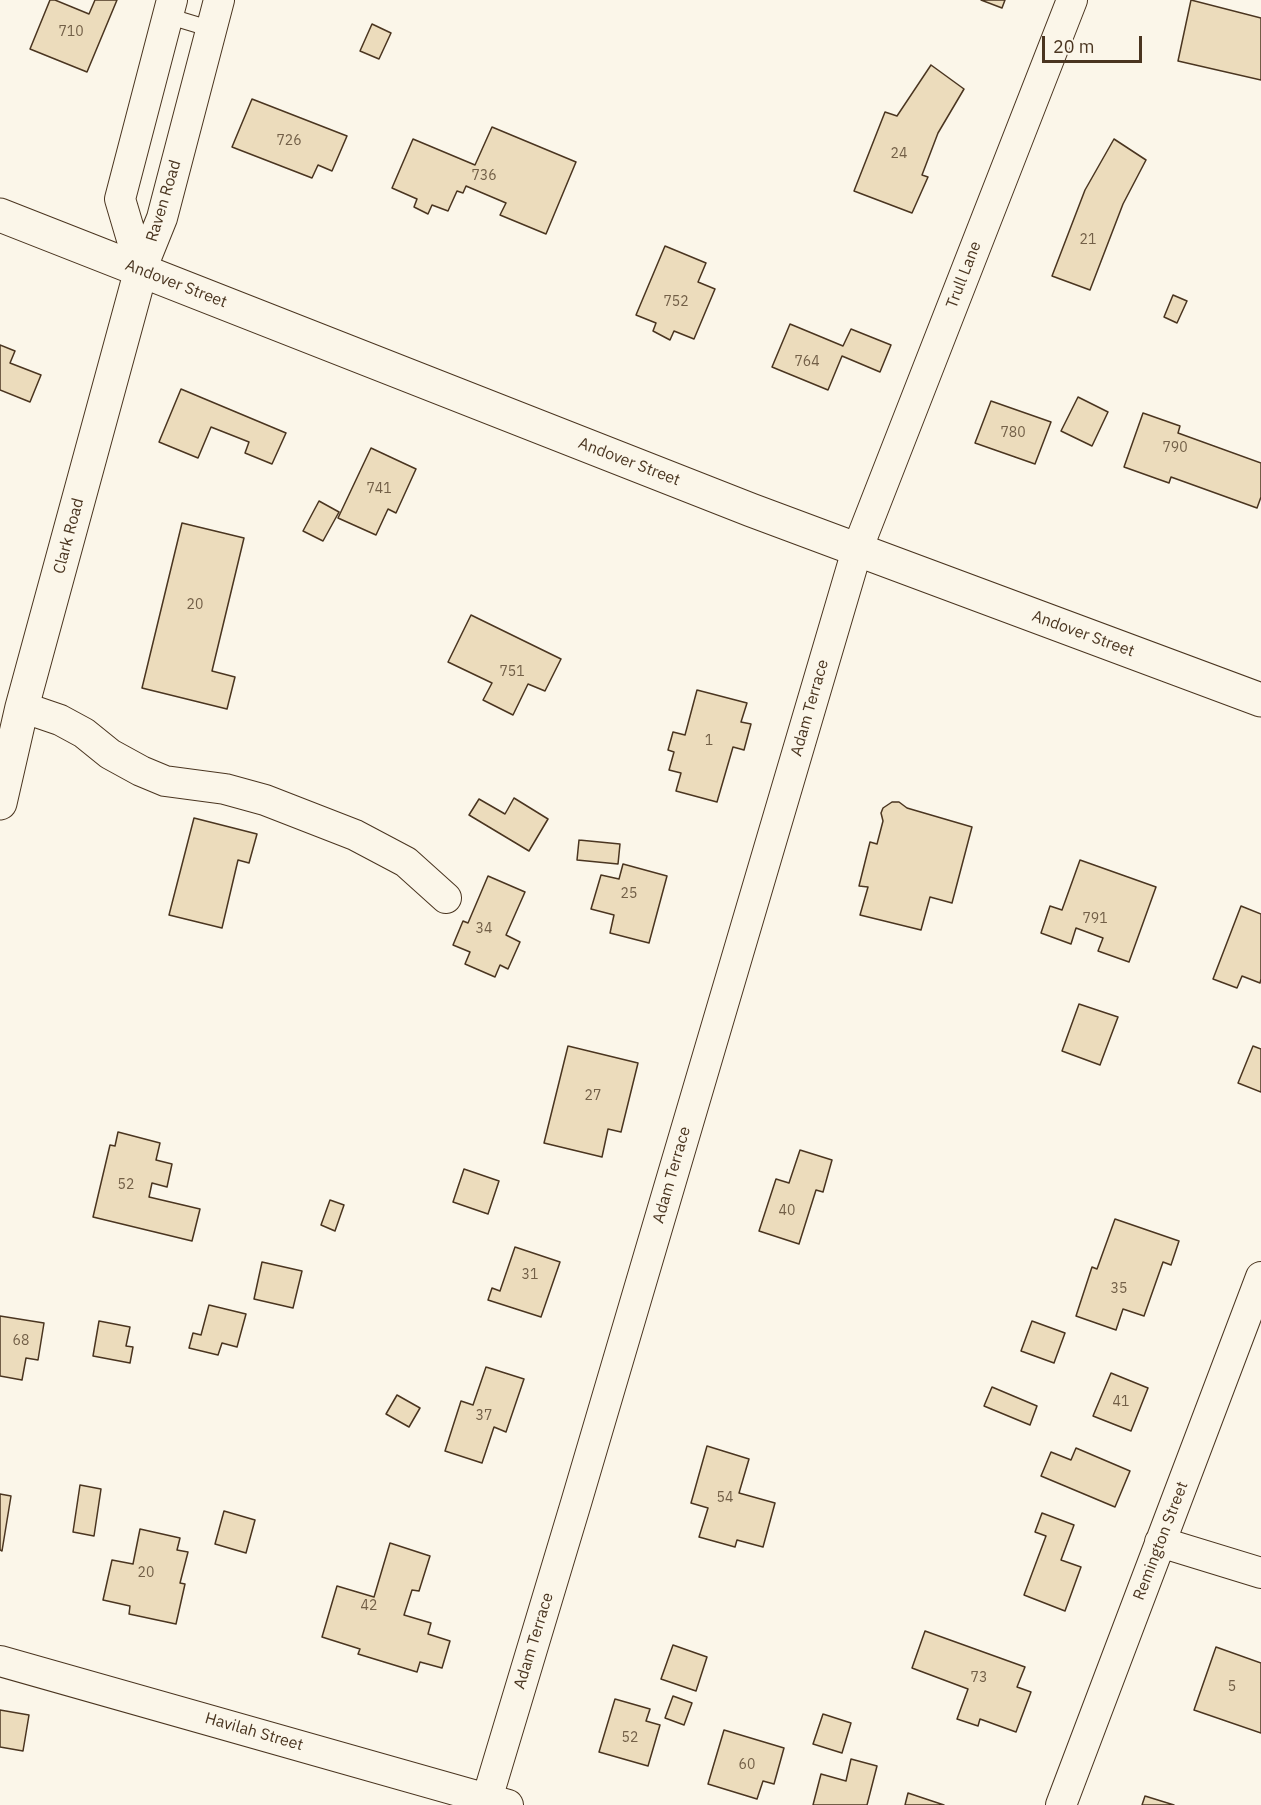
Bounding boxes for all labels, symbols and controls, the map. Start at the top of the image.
house number: 710 [58,24,84,40]
scale bar [1045,24,1146,62]
text: 20 m [1053,35,1095,58]
house number: 726 [276,133,302,149]
house number: 24 [891,146,907,162]
street label: Raven Road [142,158,186,244]
house number: 736 [471,168,497,184]
house number: 21 [1080,232,1096,248]
street label: Trull Lane [942,239,986,311]
street label: Andover Street [122,256,230,312]
house number: 752 [663,294,689,310]
house number: 764 [794,354,820,370]
house number: 780 [1000,425,1026,441]
street label: Andover Street [575,434,683,490]
house number: 790 [1162,440,1188,456]
house number: 741 [366,481,392,497]
street label: Clark Road [50,496,88,576]
house number: 20 [187,597,203,613]
street label: Andover Street [1029,607,1137,661]
street label: Adam Terrace [787,657,833,759]
house number: 751 [499,664,525,680]
house number: 1 [705,733,713,749]
house number: 25 [621,886,637,902]
house number: 791 [1082,911,1108,927]
house number: 34 [476,921,492,937]
house number: 27 [585,1088,601,1104]
street label: Adam Terrace [649,1124,695,1226]
house number: 52 [118,1177,134,1193]
house number: 40 [779,1203,795,1219]
house number: 31 [522,1267,538,1283]
house number: 35 [1111,1281,1127,1297]
house number: 68 [13,1333,29,1349]
house number: 41 [1113,1394,1129,1410]
house number: 37 [476,1408,492,1424]
street label: Remington Street [1130,1479,1192,1603]
house number: 54 [717,1490,733,1506]
house number: 20 [138,1565,154,1581]
street label: Adam Terrace [510,1591,558,1691]
house number: 42 [361,1598,377,1614]
house number: 73 [971,1670,987,1686]
house number: 5 [1228,1679,1236,1695]
street label: Havilah Street [203,1709,305,1755]
house number: 52 [622,1730,638,1746]
house number: 60 [739,1757,755,1773]

